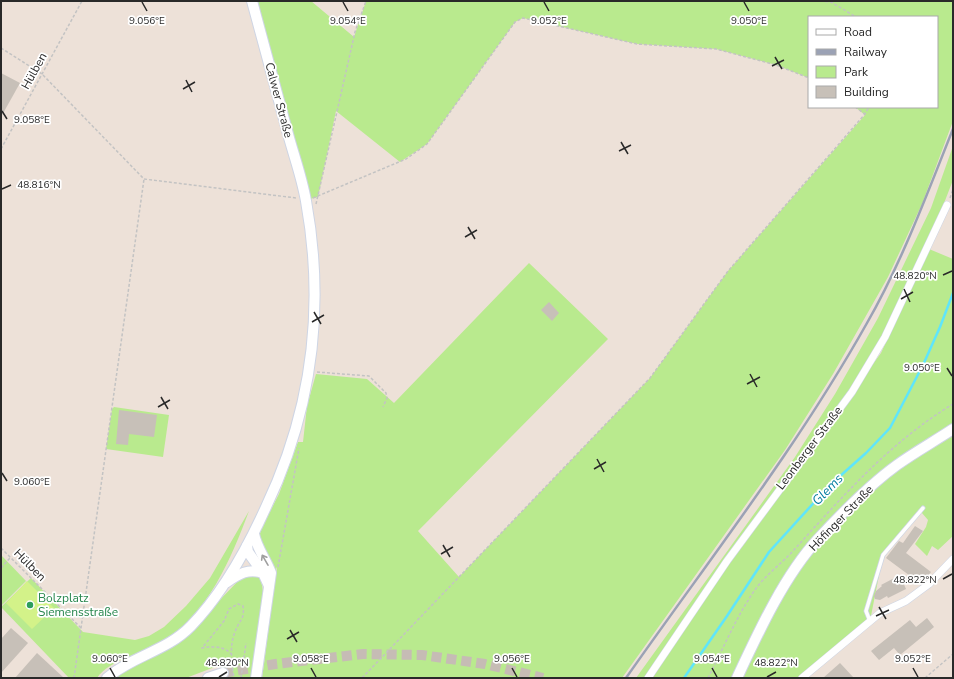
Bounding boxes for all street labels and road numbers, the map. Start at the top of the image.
street label: Hülben [17,50,51,92]
street label: Calwer Straße [261,61,297,139]
street label: Leonberger Straße [772,403,846,493]
street label: Höfinger Straße [805,482,877,554]
street label: Hülben [10,545,50,585]

